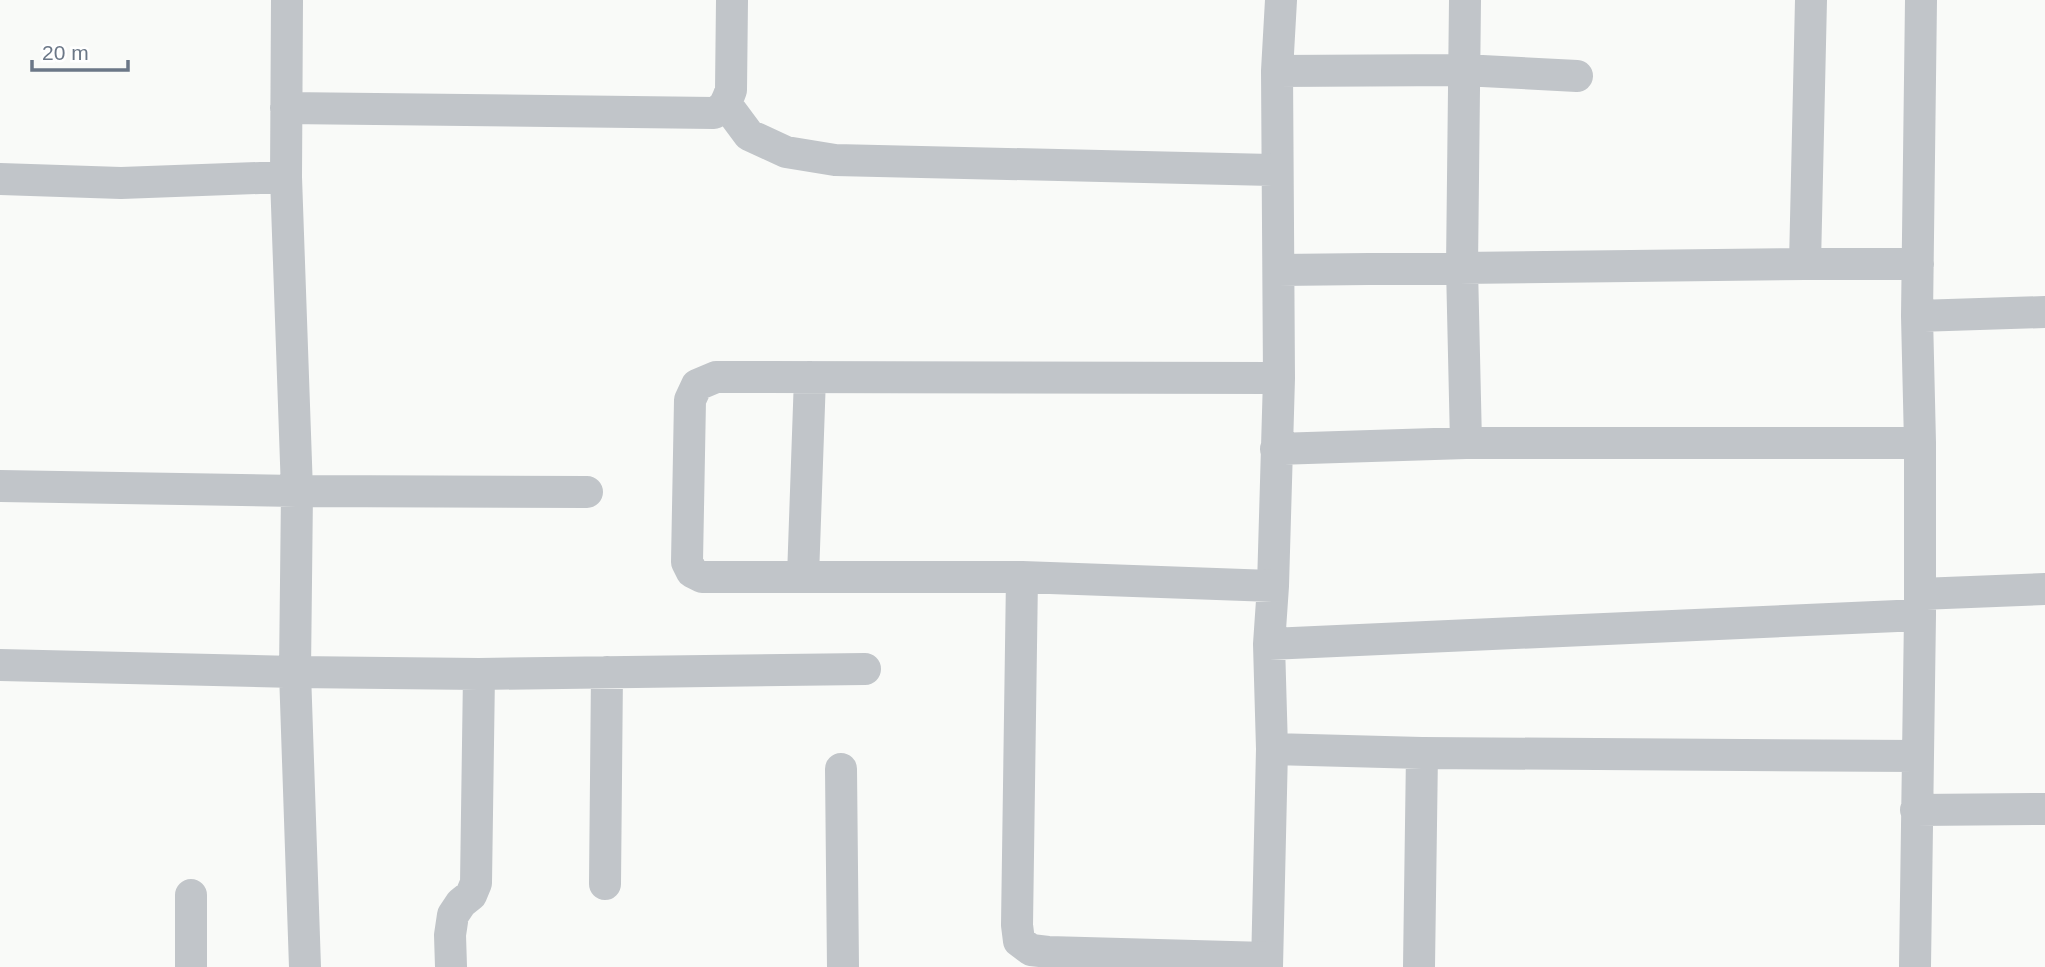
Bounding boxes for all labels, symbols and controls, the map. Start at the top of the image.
scale bar [32,28,128,72]
text: 20 m [42,41,89,64]

